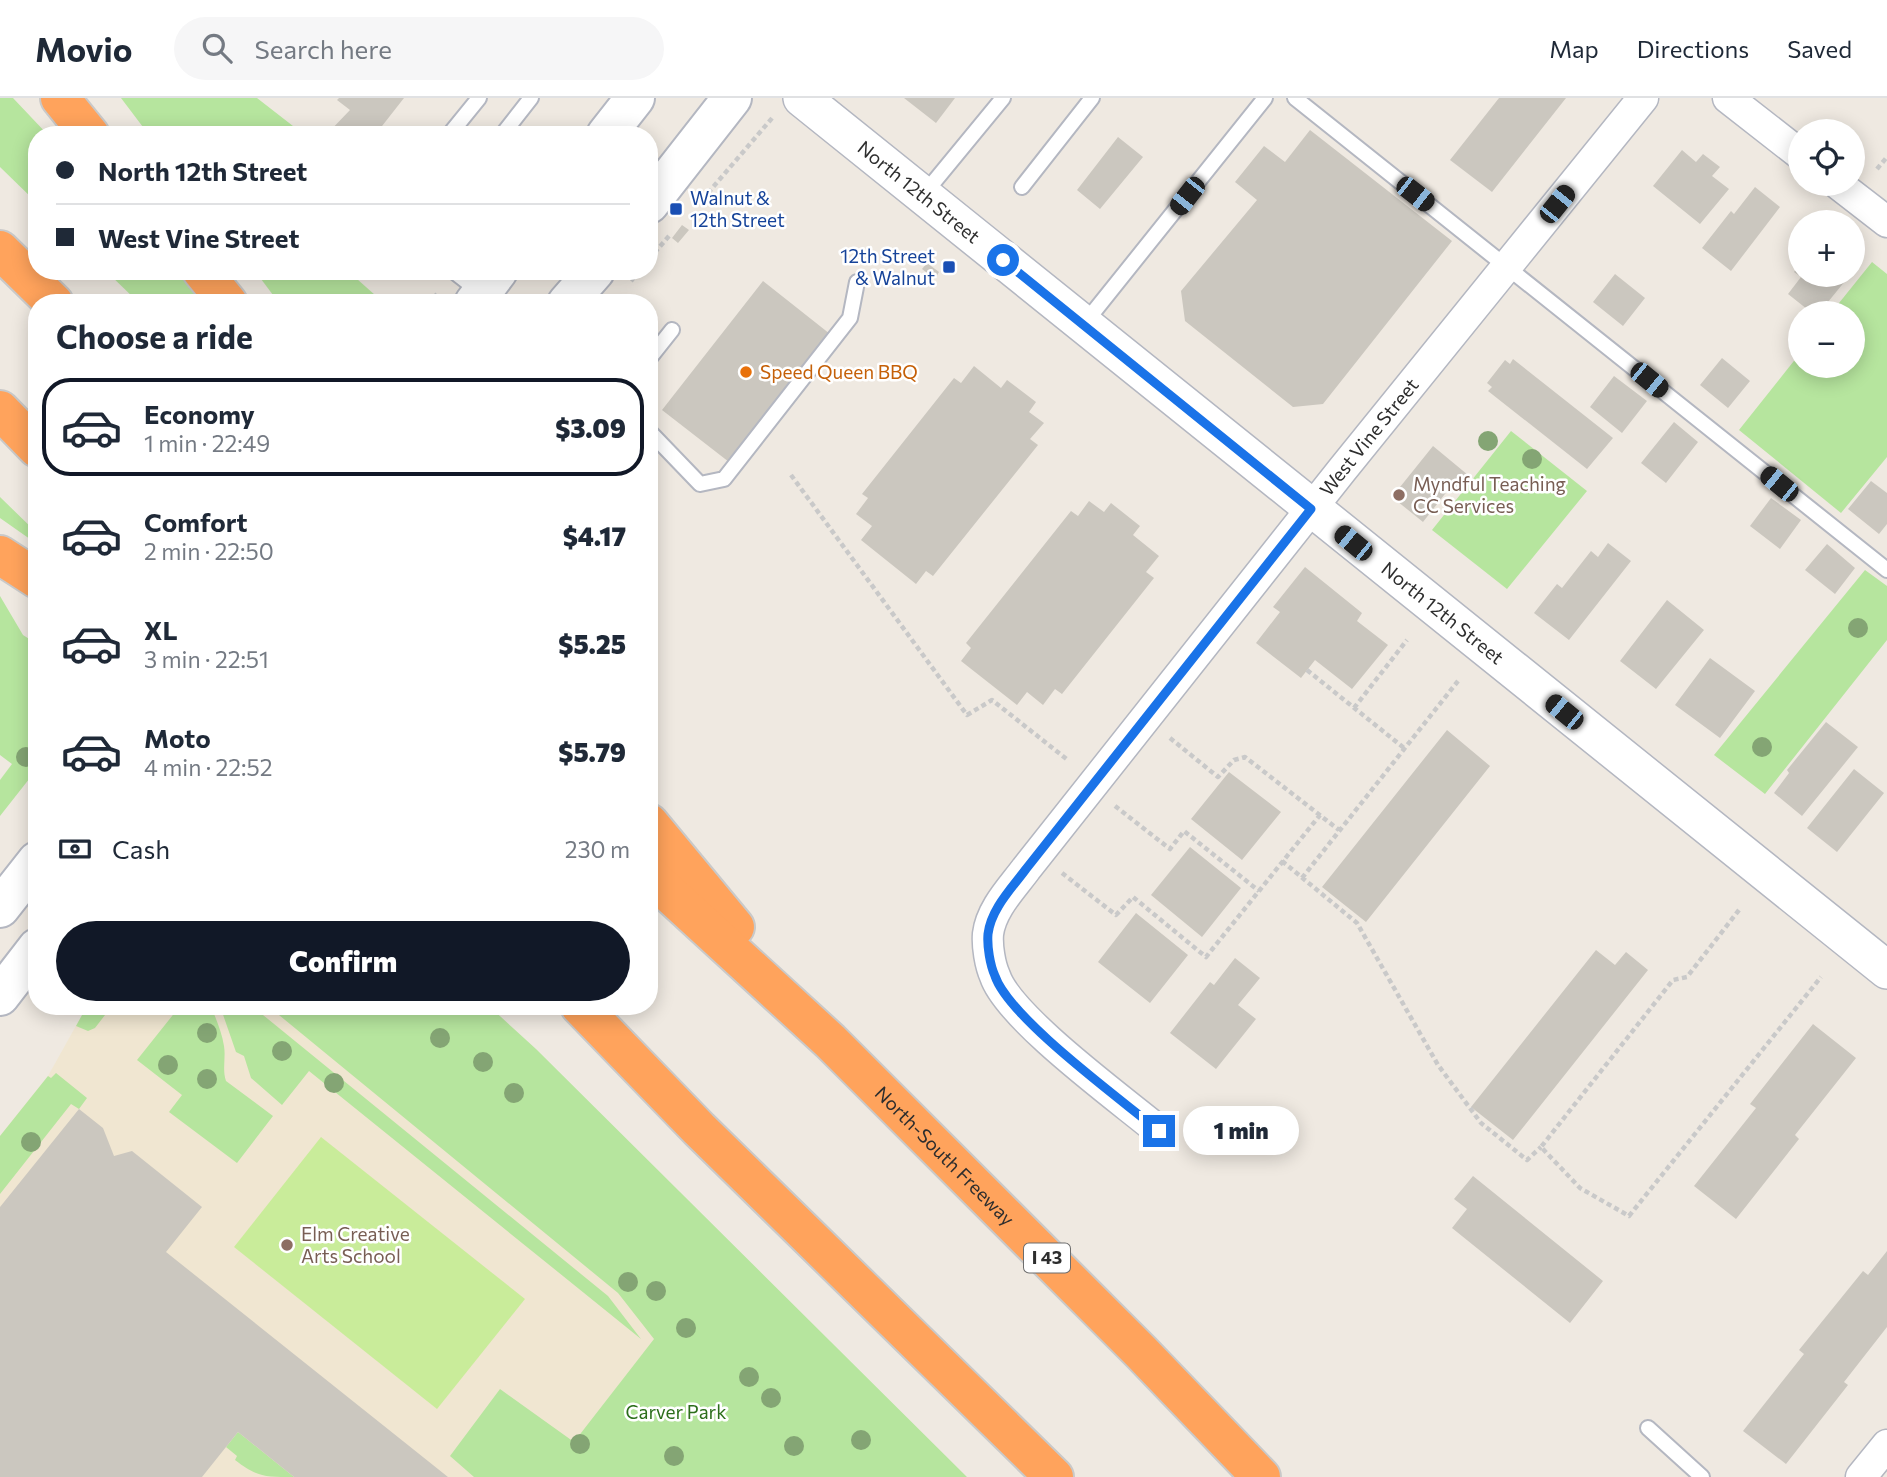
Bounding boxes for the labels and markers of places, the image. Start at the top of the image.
place label: Walnut & 12th Street [690,186,785,231]
marker: Walnut & 12th Street [668,201,684,217]
place label: 12th Street & Walnut [840,244,935,289]
marker: 12th Street & Walnut [941,259,957,275]
place label: Speed Queen BBQ [760,360,918,383]
marker: Speed Queen BBQ [738,364,754,380]
place label: Myndful Teaching CC Services [1413,472,1566,517]
marker: Myndful Teaching CC Services [1391,487,1407,503]
place label: Elm Creative Arts School [301,1222,410,1267]
marker: Elm Creative Arts School [279,1237,295,1253]

